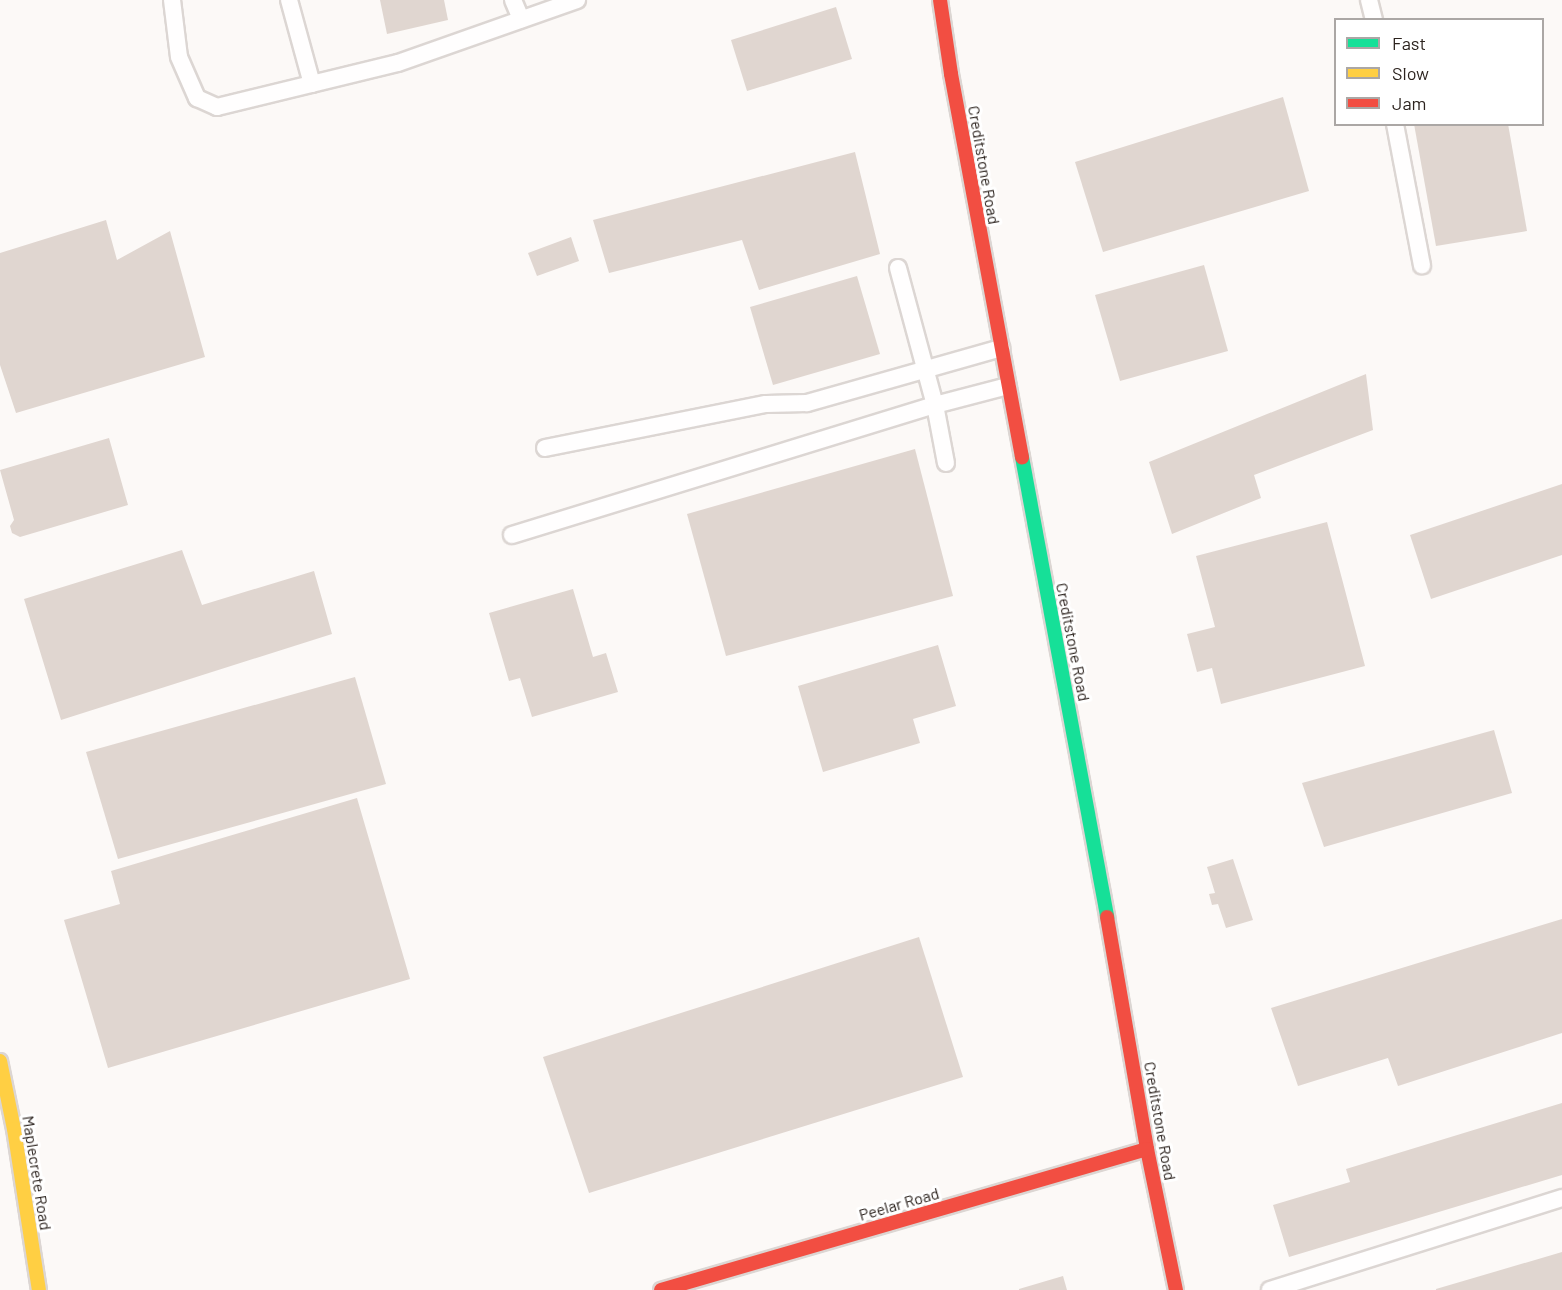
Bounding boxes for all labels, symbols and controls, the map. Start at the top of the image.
legend [1334,18,1544,126]
text: Fast [1392,32,1426,54]
text: Slow [1392,62,1429,84]
text: Jam [1392,92,1426,114]
street label: Creditstone Road [964,104,1004,226]
street label: Creditstone Road [1052,581,1094,703]
street label: Creditstone Road [1140,1060,1180,1182]
street label: Maplecrete Road [18,1114,56,1232]
street label: Peelar Road [857,1183,941,1225]

